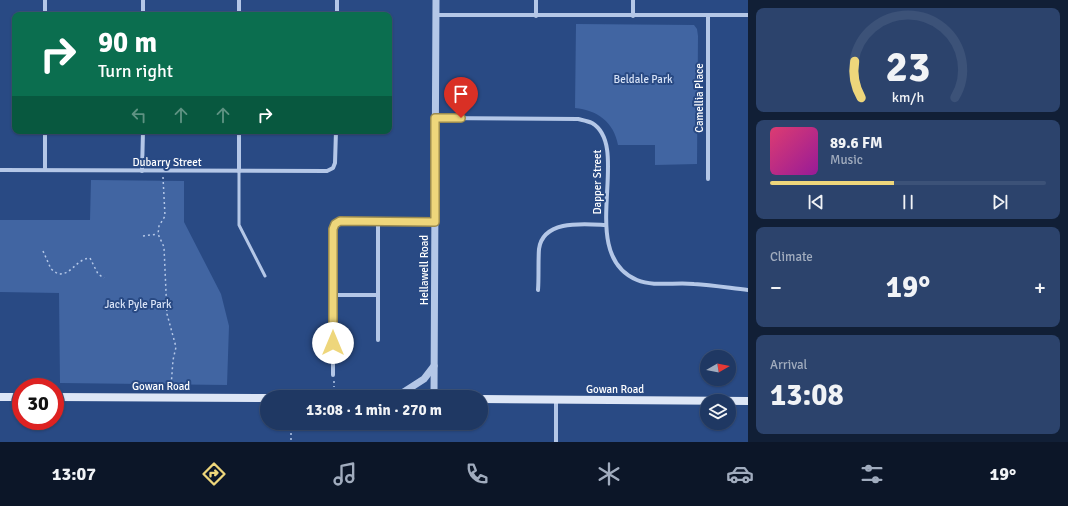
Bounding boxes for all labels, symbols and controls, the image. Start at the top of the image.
text: 90 m [98,26,157,60]
icon: right [32,28,84,80]
text: 23 [886,42,930,93]
text: Turn right [98,60,173,82]
street label: Camellia Place [693,63,706,133]
park label: Beldale Park [614,73,673,86]
pin [444,77,478,118]
icon: arrive [450,83,472,105]
text: km/h [892,89,924,106]
icon: left [128,104,150,126]
icon: ahead [170,104,192,126]
icon: ahead [212,104,234,126]
icon: right [254,104,276,126]
text: 89.6 FM [830,134,882,152]
street label: Dapper Street [591,149,604,214]
text: Music [830,152,863,168]
street label: Dubarry Street [132,156,202,169]
icon: previous [805,191,827,213]
icon: pause [897,191,919,213]
icon: next [989,191,1011,213]
street label: Hellawell Road [418,235,431,305]
text: Climate [770,249,813,265]
text: 19° [886,269,930,306]
text: − [770,274,782,301]
text: + [1034,274,1046,301]
park label: Jack Pyle Park [105,298,172,311]
position arrow [312,322,354,364]
north arrow [700,350,736,386]
map controls [700,350,736,430]
text: Arrival [770,357,807,373]
text: 13:08 [770,377,844,414]
speed limit sign: 30 [12,378,64,430]
street label: Gowan Road [132,380,190,393]
street label: Gowan Road [586,383,644,396]
button: layers [700,394,736,430]
text: 13:08 · 1 min · 270 m [306,401,442,419]
icon: directions [200,460,228,488]
icon: music [331,460,359,488]
icon: phone [463,460,491,488]
icon: climate [595,460,623,488]
icon: car [726,460,754,488]
icon: filters [858,460,886,488]
text: 13:07 [52,463,96,485]
text: 19° [989,463,1016,485]

